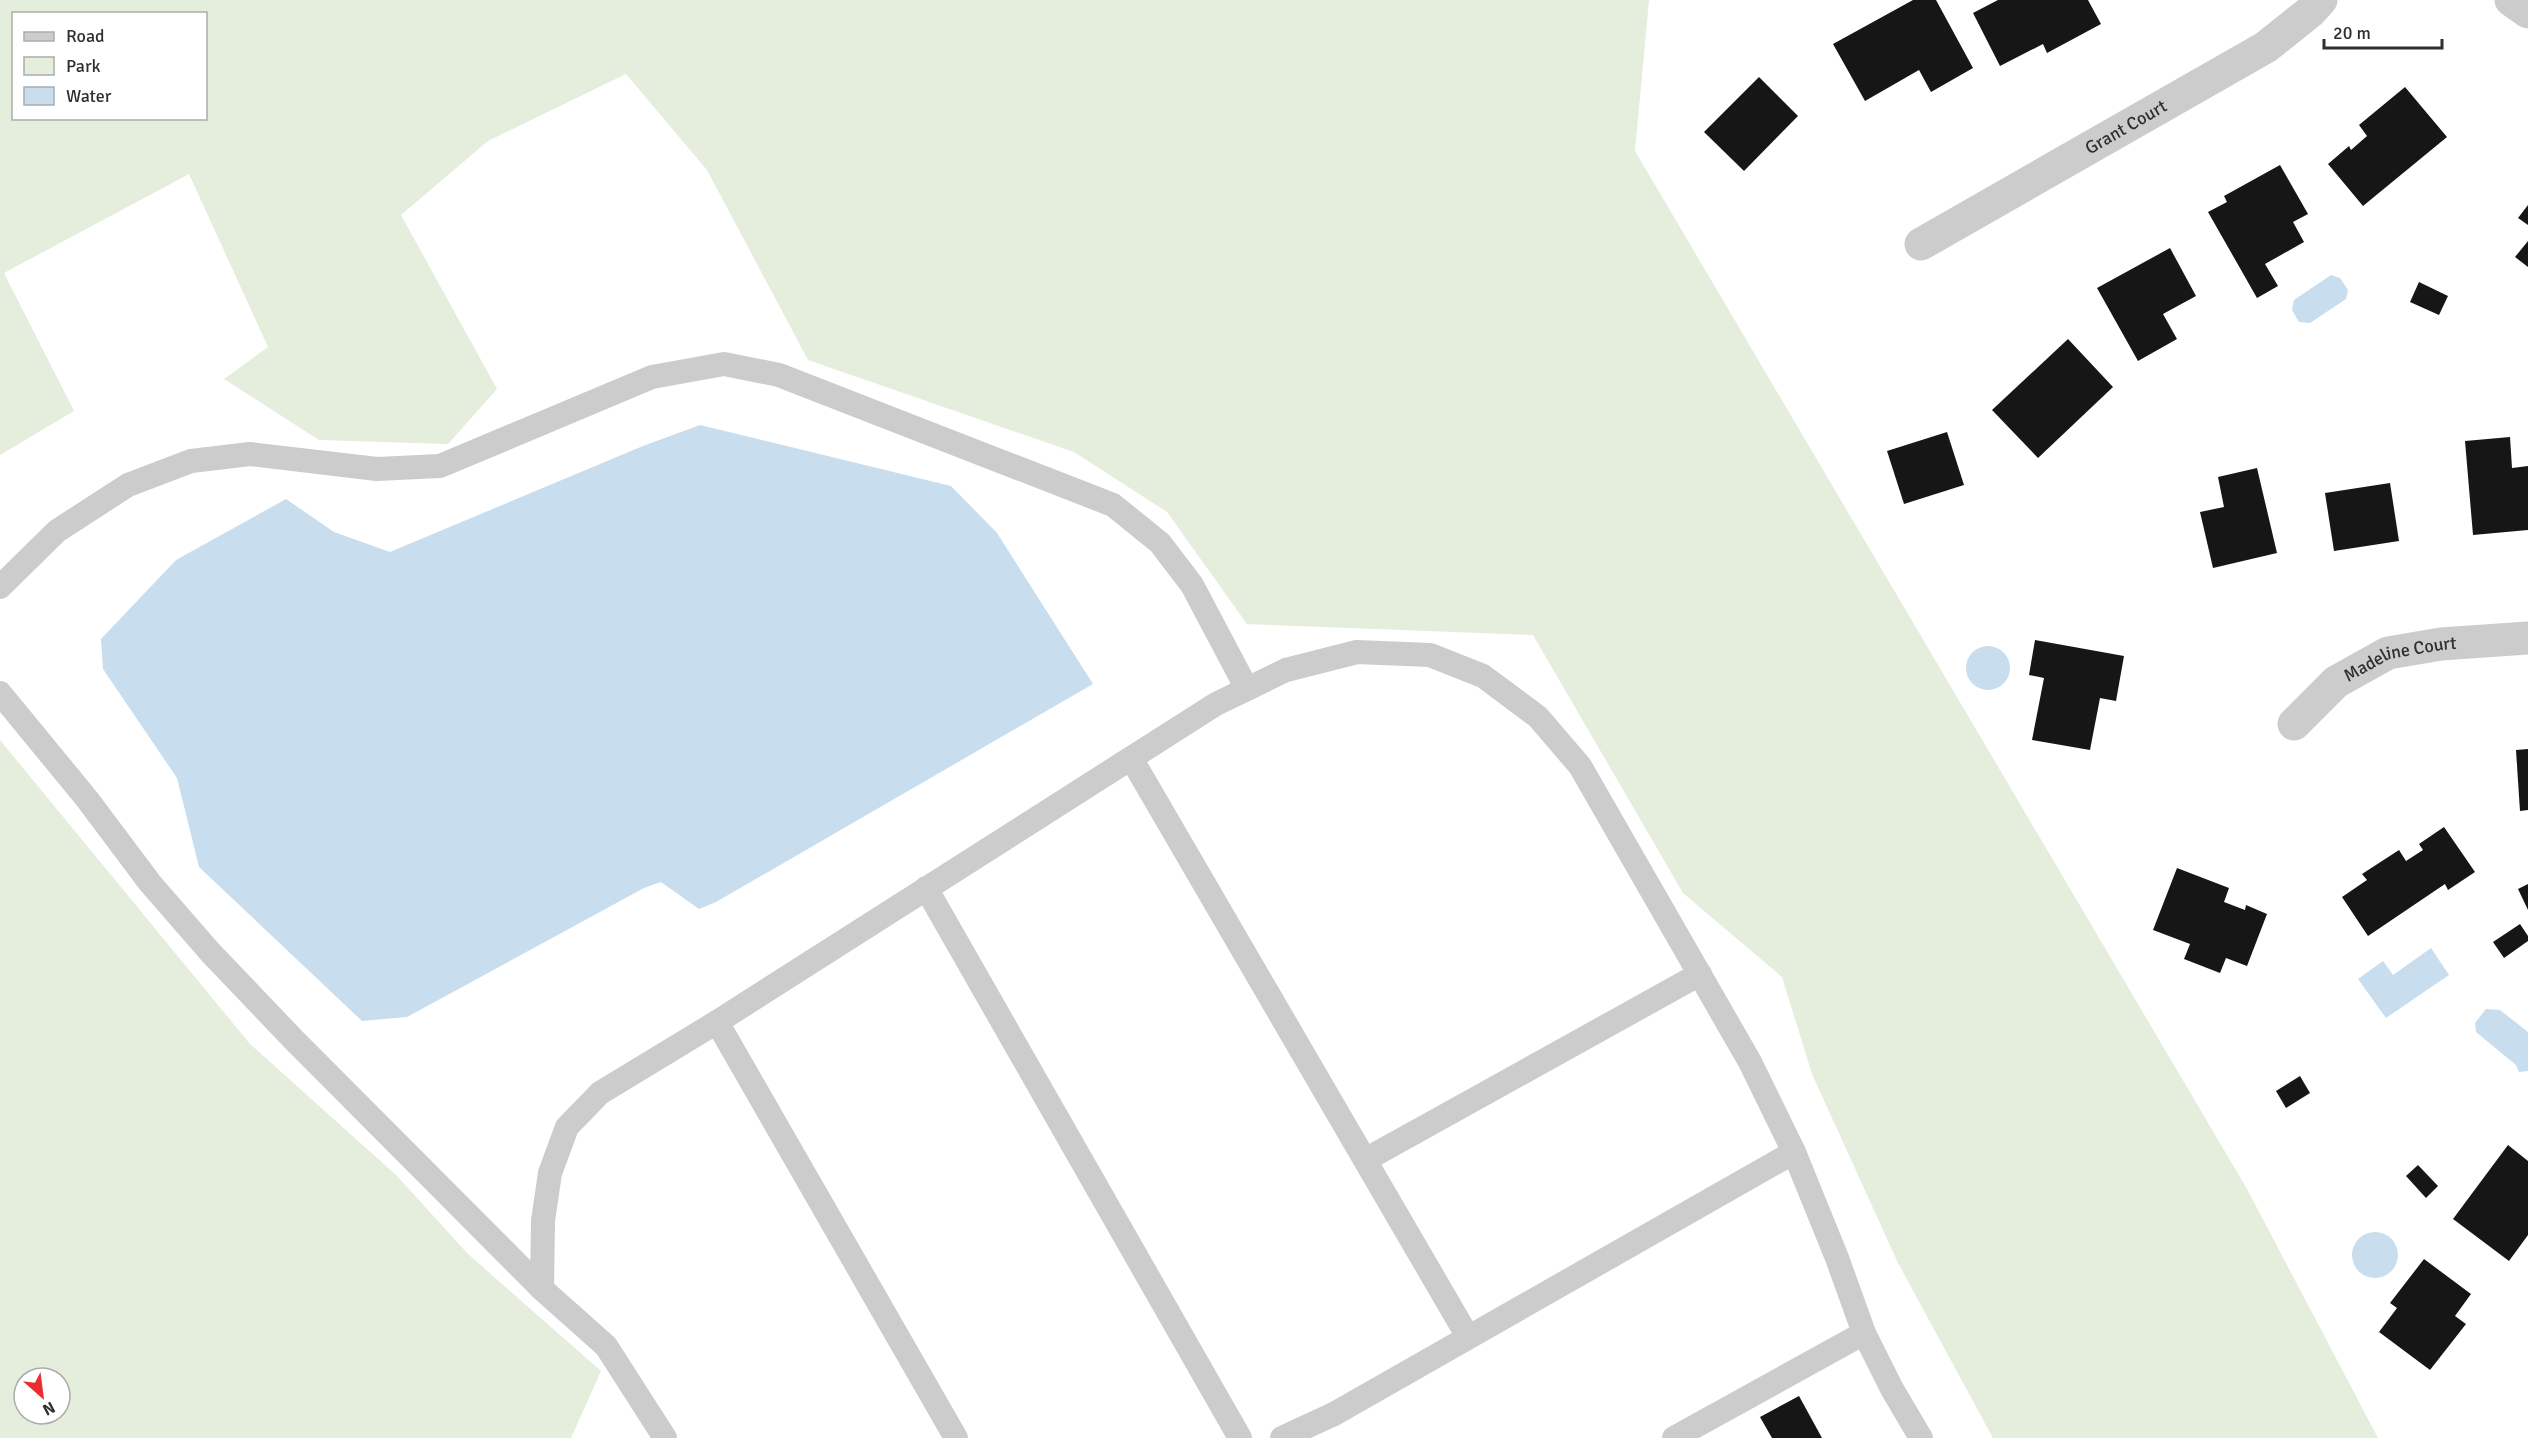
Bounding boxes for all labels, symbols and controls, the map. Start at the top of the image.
legend [12,12,207,120]
scale bar [2324,12,2442,50]
text: 20 m [2333,22,2371,44]
text: Road [66,25,105,47]
text: Park [66,55,101,77]
text: Water [66,85,112,107]
street label: Grant Court [2081,95,2171,159]
street label: Madeline Court [2340,632,2457,687]
north arrow [12,1366,72,1426]
text: N [39,1397,58,1420]

